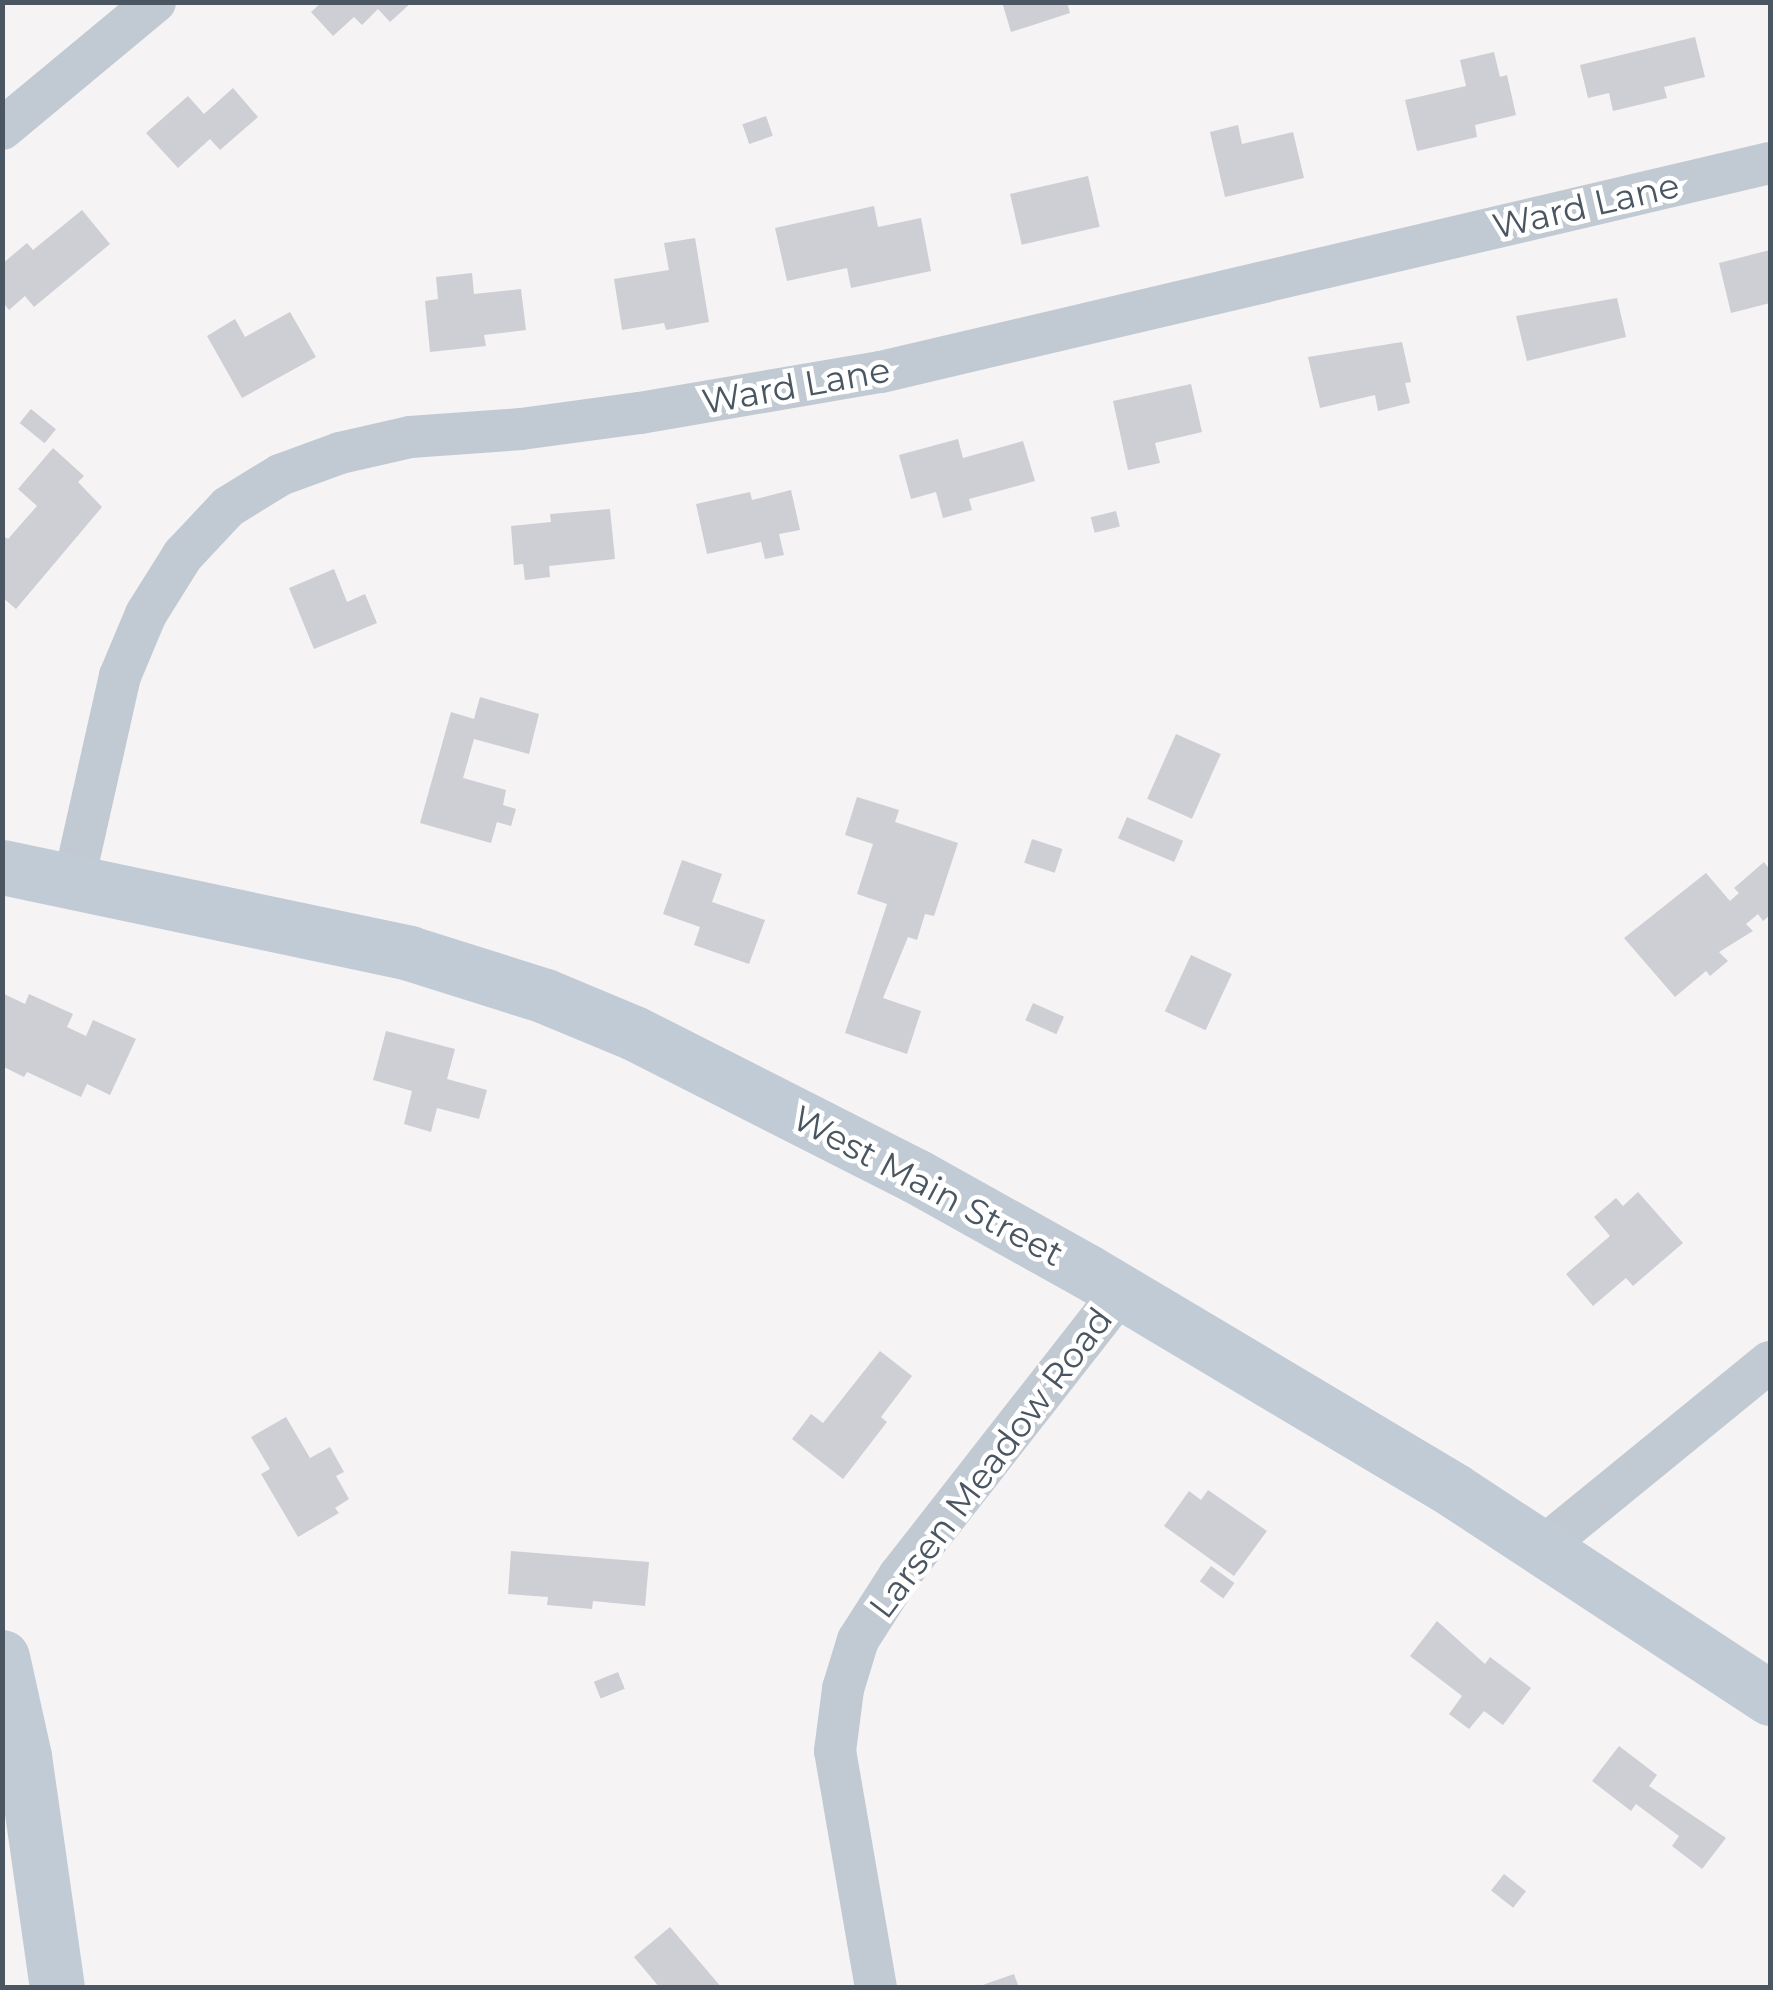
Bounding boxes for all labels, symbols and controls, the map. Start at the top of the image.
street label: Ward Lane [1489,164,1683,248]
street label: Ward Lane [699,349,893,423]
street label: West Main Street [785,1097,1071,1275]
street label: Larsen Meadow Road [861,1300,1121,1626]

